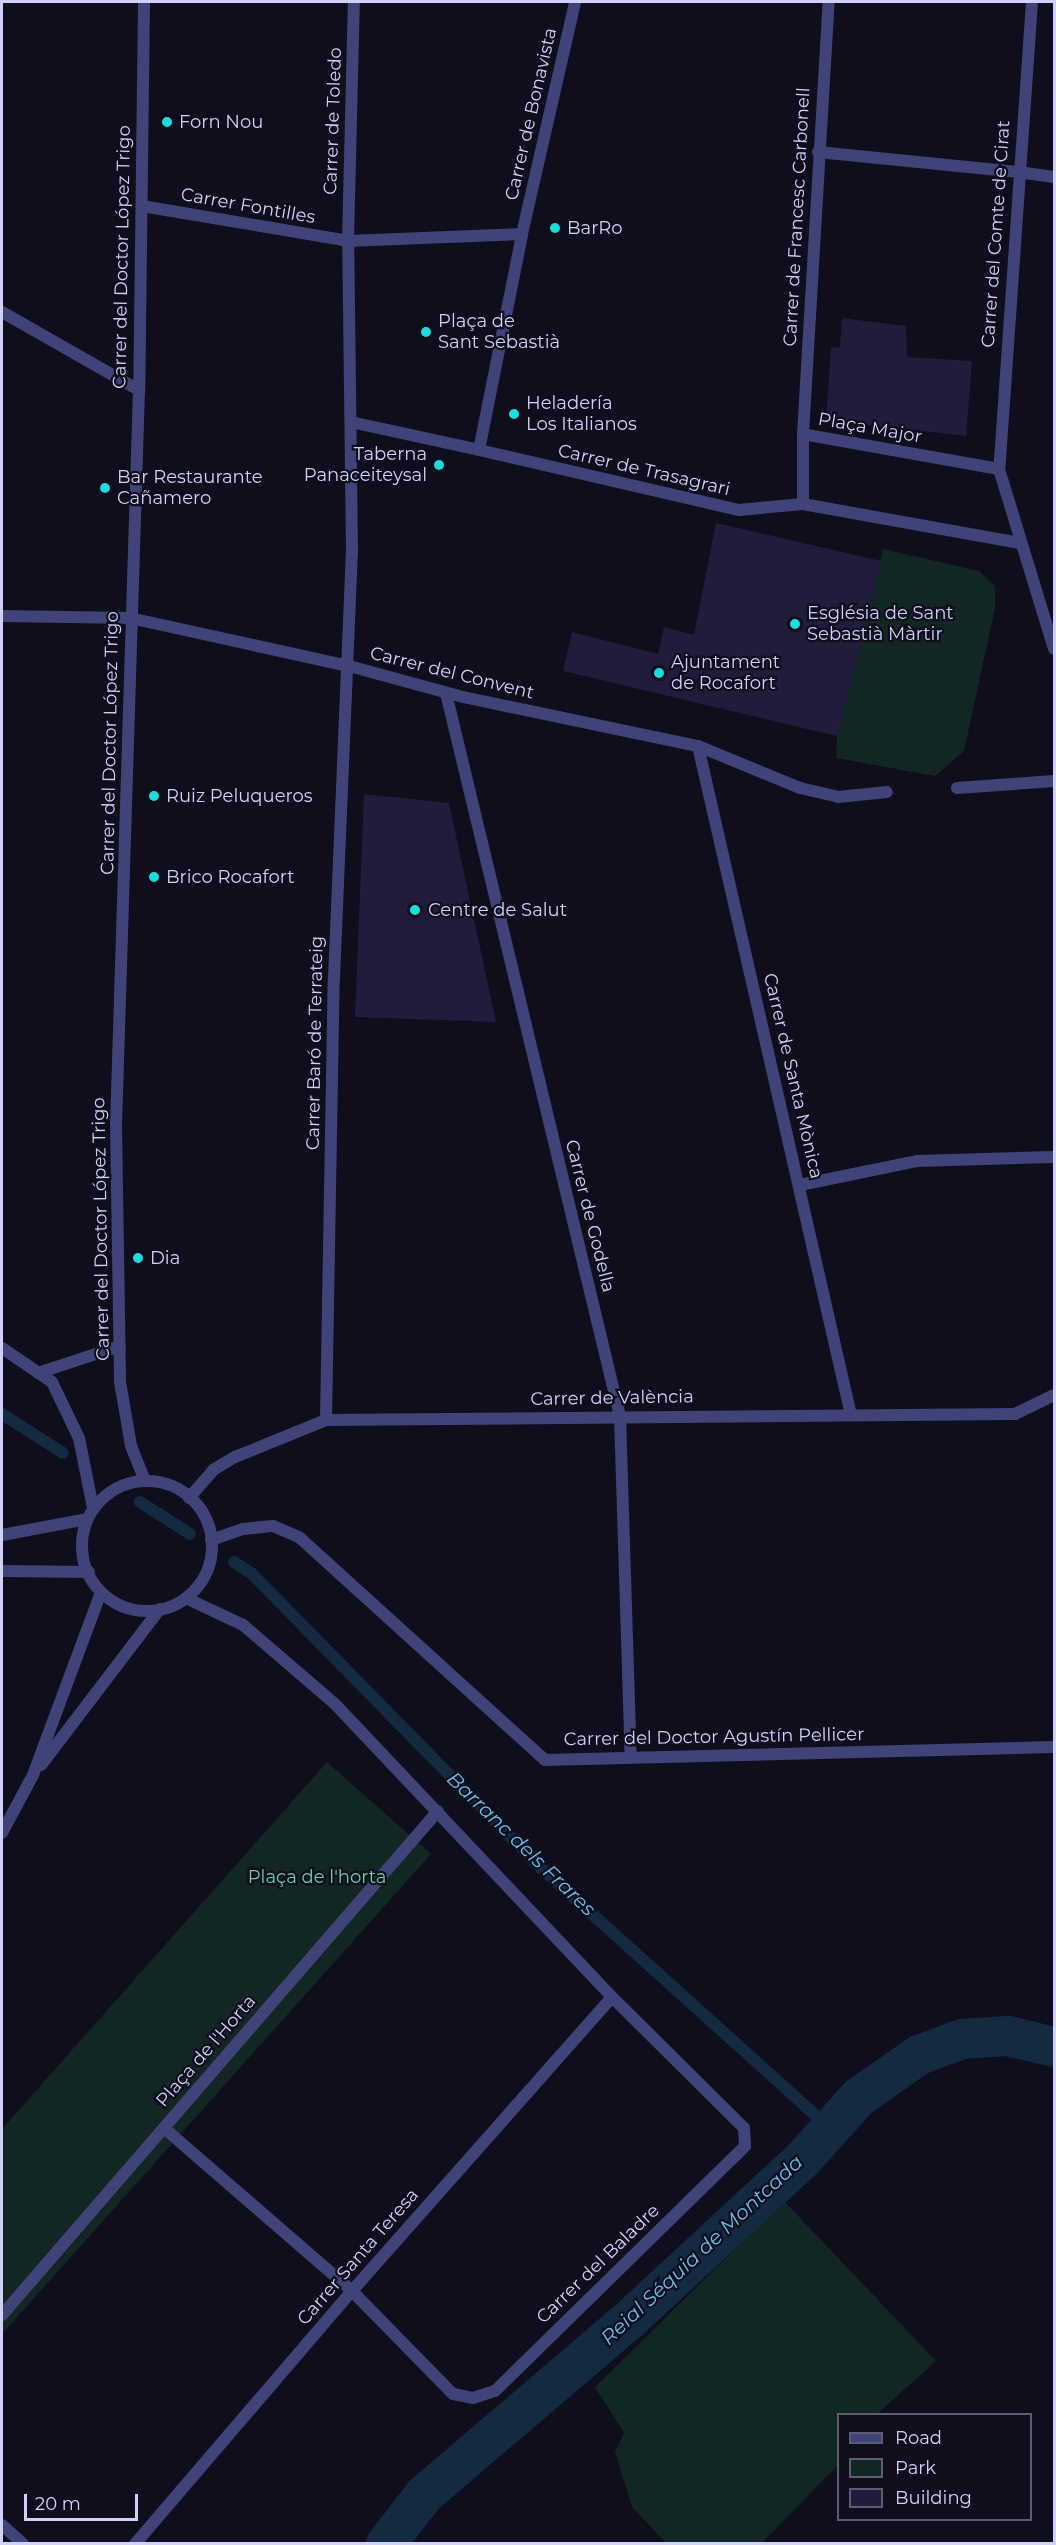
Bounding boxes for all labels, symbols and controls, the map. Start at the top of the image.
street label: Carrer de Bonavista [501,26,561,202]
street label: Carrer de Toledo [320,47,346,195]
street label: Carrer de Francesc Carbonell [779,87,815,347]
place label: Forn Nou [179,111,263,133]
marker: Forn Nou [160,115,174,129]
street label: Carrer del Comte de Cirat [977,120,1015,348]
street label: Carrer del Doctor López Trigo [109,125,135,389]
street label: Carrer Fontilles [179,184,317,228]
place label: BarRo [567,217,622,239]
marker: BarRo [548,221,562,235]
place label: Plaça de Sant Sebastià [438,311,560,354]
marker: Plaça de Sant Sebastià [419,325,433,339]
place label: Heladería Los Italianos [526,393,637,436]
marker: Heladería Los Italianos [507,407,521,421]
street label: Plaça Major [816,408,924,448]
street label: Carrer de Trasagrari [556,440,732,500]
place label: Taberna Panaceiteysal [304,444,427,486]
marker: Taberna Panaceiteysal [432,458,446,472]
place label: Bar Restaurante Cañamero [117,467,263,510]
marker: Bar Restaurante Cañamero [98,481,112,495]
place label: Església de Sant Sebastià Màrtir [807,603,954,646]
street label: Carrer del Doctor López Trigo [97,611,123,875]
marker: Església de Sant Sebastià Màrtir [788,617,802,631]
street label: Carrer del Convent [368,642,536,704]
place label: Ajuntament de Rocafort [671,652,780,694]
marker: Ajuntament de Rocafort [652,666,666,680]
place label: Ruiz Peluqueros [166,785,313,807]
marker: Ruiz Peluqueros [147,789,161,803]
place label: Brico Rocafort [166,866,295,888]
marker: Brico Rocafort [147,870,161,884]
place label: Centre de Salut [428,899,567,921]
marker: Centre de Salut [406,901,424,919]
street label: Carrer Baró de Terrateig [302,936,328,1150]
street label: Carrer de Santa Mònica [759,971,827,1181]
street label: Carrer del Doctor López Trigo [88,1097,114,1361]
street label: Carrer de Godella [561,1137,619,1295]
place label: Dia [150,1247,180,1269]
marker: Dia [131,1251,145,1265]
street label: Carrer de València [530,1386,694,1410]
street label: Carrer del Doctor Agustín Pellicer [564,1724,864,1750]
water label: Barranc dels Frares [442,1767,600,1921]
park label: Plaça de l'horta [248,1866,386,1888]
street label: Plaça de l'Horta [152,1991,260,2111]
water label: Reial Séquia de Montcada [596,2150,808,2350]
street label: Carrer Santa Teresa [293,2184,423,2330]
street label: Carrer del Baladre [532,2200,664,2328]
legend [837,2413,1032,2521]
text: Road [895,2427,942,2449]
text: Park [895,2457,936,2479]
scale bar [27,2482,141,2520]
text: Building [895,2487,972,2509]
text: 20 m [35,2493,81,2515]

